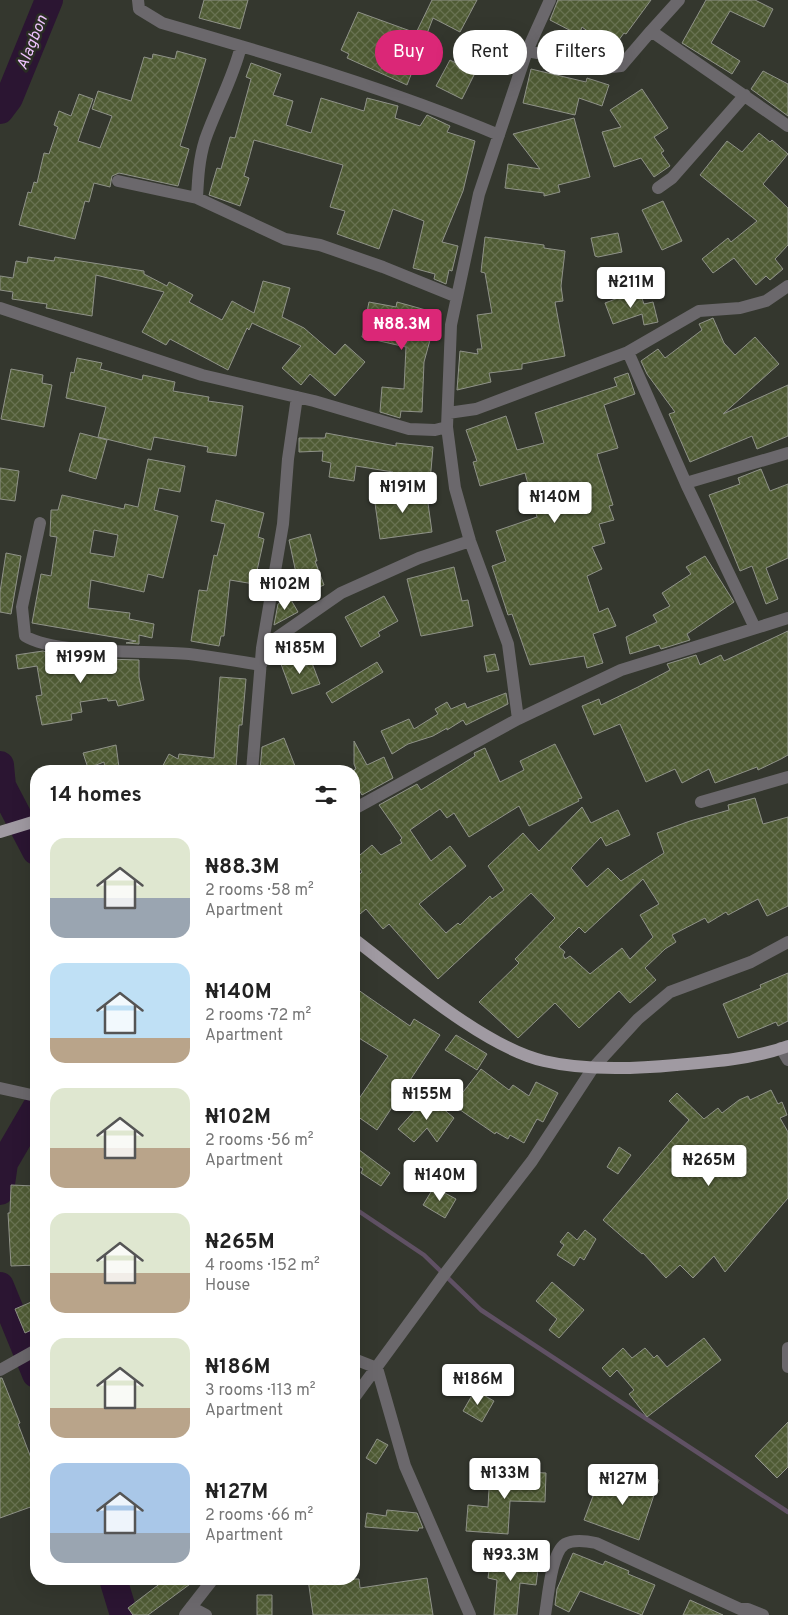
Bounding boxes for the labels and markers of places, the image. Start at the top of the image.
pin: ₦211M [596,266,666,309]
pin: ₦88.3M [361,308,443,351]
pin: ₦191M [368,472,438,514]
pin: ₦140M [520,482,590,524]
pin: ₦102M [250,568,320,611]
pin: ₦185M [265,632,335,675]
pin: ₦199M [46,642,116,684]
pin: ₦155M [392,1078,462,1121]
pin: ₦265M [674,1144,744,1187]
pin: ₦140M [405,1160,475,1202]
pin: ₦186M [443,1364,513,1406]
pin: ₦133M [470,1458,540,1500]
pin: ₦127M [588,1464,658,1506]
pin: ₦93.3M [470,1540,552,1582]

